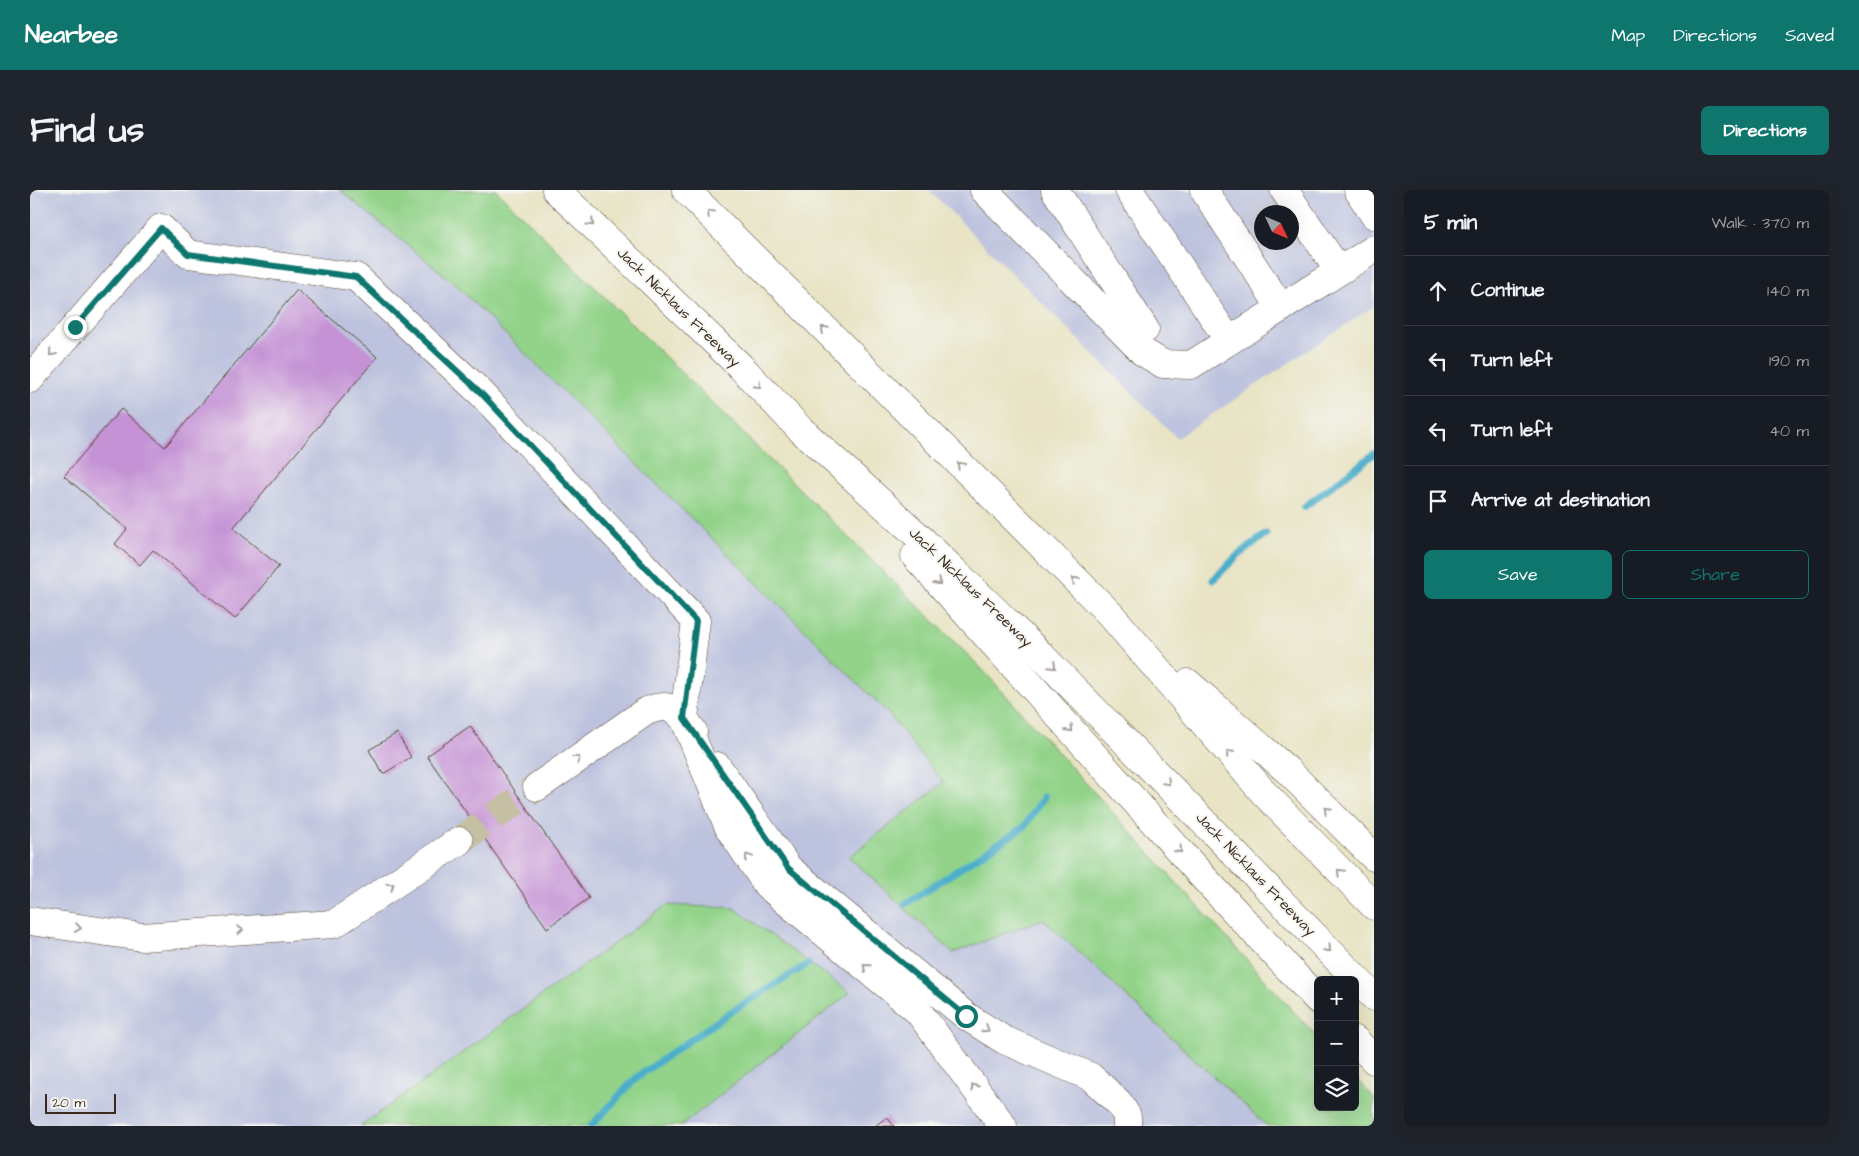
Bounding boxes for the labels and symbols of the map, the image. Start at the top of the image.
north arrow [1254,205,1299,250]
one-way arrow [707,210,716,219]
one-way arrow [586,217,595,226]
street label: Jack Nicklaus Freeway [611,243,745,373]
route end [64,316,87,339]
one-way arrow [821,325,830,334]
one-way arrow [50,347,58,356]
one-way arrow [752,379,761,388]
one-way arrow [957,462,966,471]
street label: Jack Nicklaus Freeway [903,523,1037,653]
one-way arrow [933,576,942,585]
one-way arrow [1072,577,1081,586]
one-way arrow [1047,660,1056,669]
one-way arrow [1065,723,1074,732]
one-way arrow [1226,750,1235,759]
one-way arrow [572,756,581,765]
one-way arrow [1161,776,1170,785]
one-way arrow [1324,807,1333,816]
street label: Jack Nicklaus Freeway [1190,808,1320,942]
one-way arrow [1173,845,1182,854]
one-way arrow [745,853,754,862]
one-way arrow [1337,868,1346,877]
one-way arrow [385,883,395,892]
one-way arrow [75,922,83,933]
one-way arrow [236,925,244,936]
one-way arrow [1322,943,1331,952]
one-way arrow [863,965,872,973]
route start [955,1005,978,1028]
one-way arrow [981,1023,990,1032]
one-way arrow [972,1084,980,1093]
scale bar [45,1091,116,1114]

